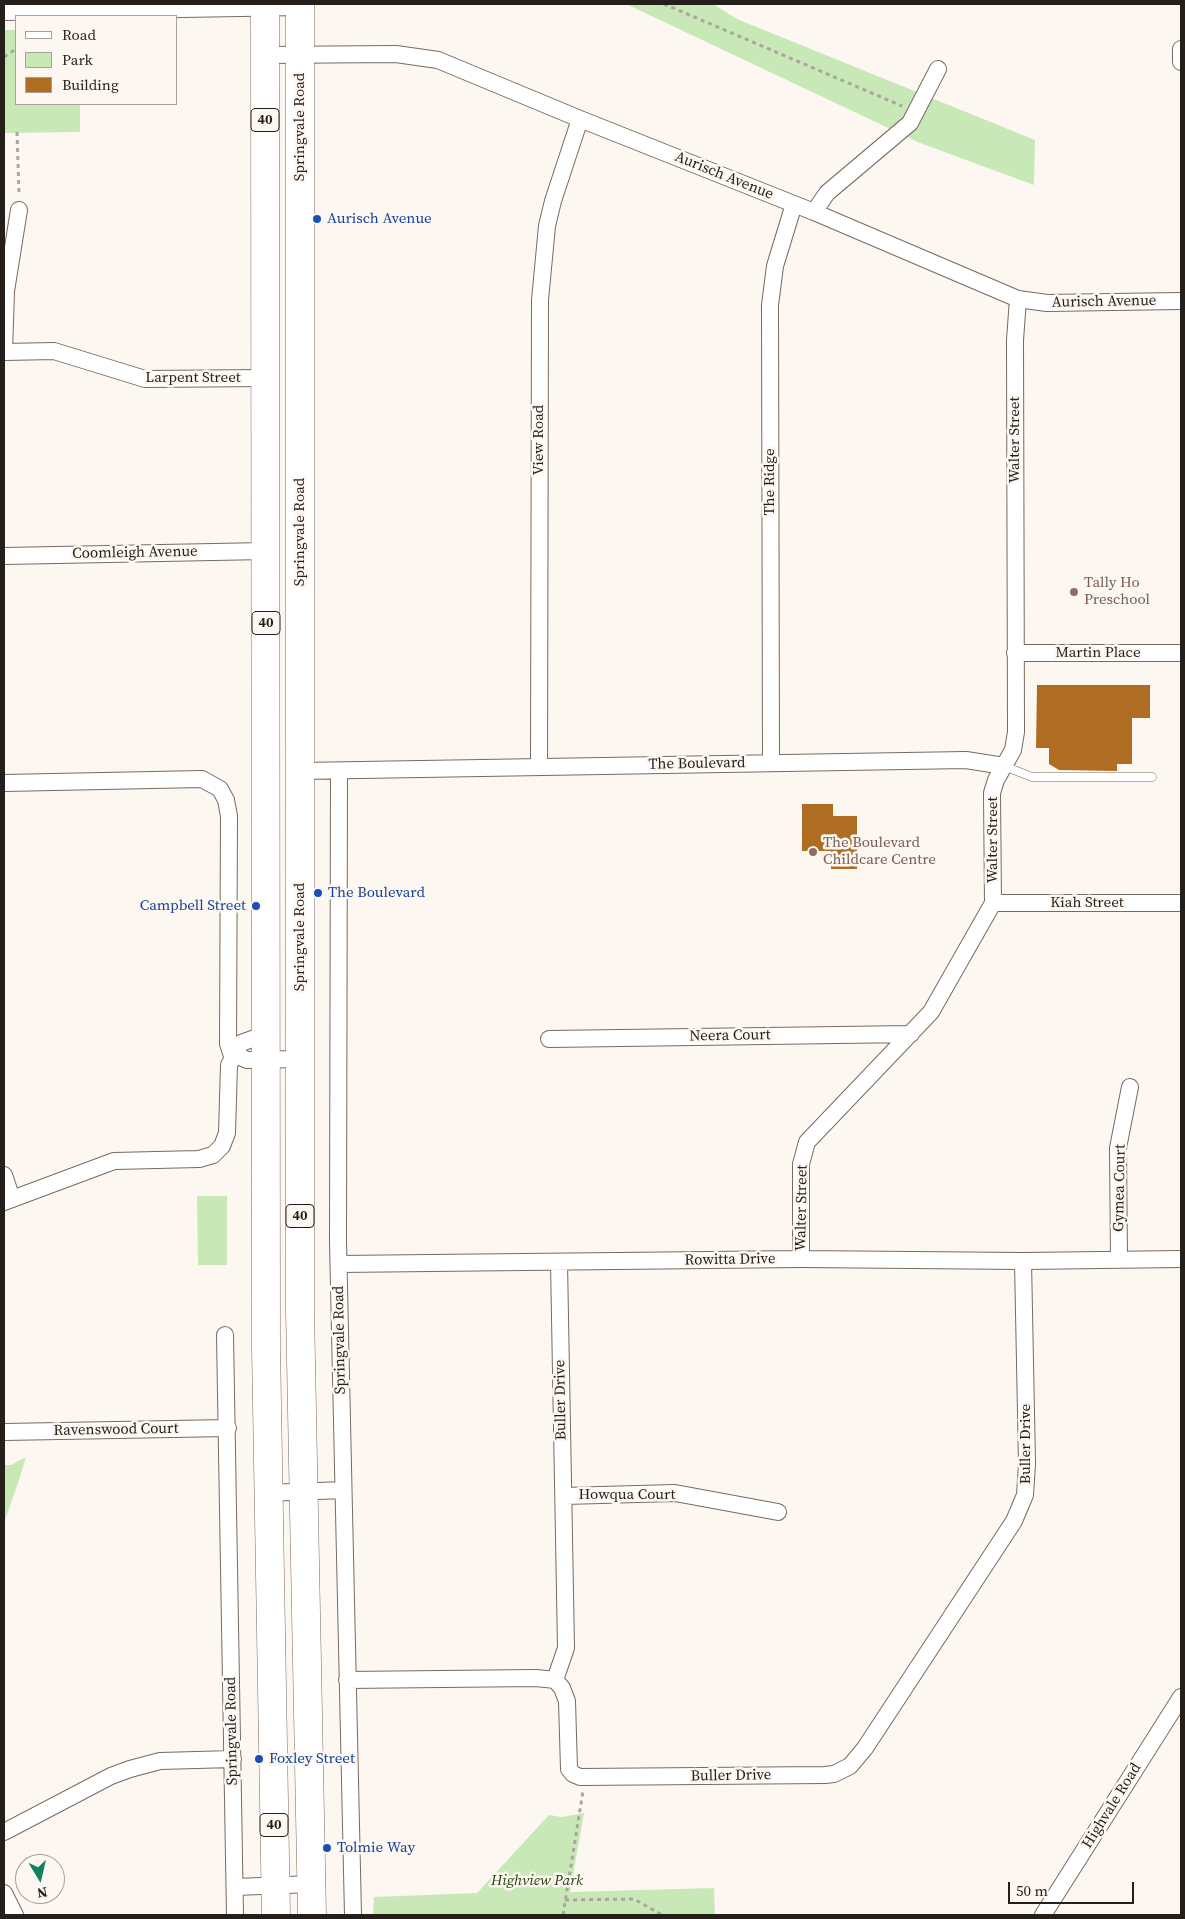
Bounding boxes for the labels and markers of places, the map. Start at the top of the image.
place label: Aurisch Avenue [327,210,432,228]
marker: Aurisch Avenue [311,213,323,225]
place label: Tally Ho Preschool [1084,574,1150,609]
marker: Tally Ho Preschool [1068,586,1080,598]
place label: The Boulevard Childcare Centre [823,834,936,869]
marker: The Boulevard Childcare Centre [807,846,819,858]
place label: The Boulevard [328,884,425,902]
marker: The Boulevard [312,887,324,899]
place label: Campbell Street [140,897,246,915]
marker: Campbell Street [250,900,262,912]
place label: Foxley Street [269,1750,355,1768]
marker: Foxley Street [253,1753,265,1765]
place label: Tolmie Way [337,1839,415,1857]
marker: Tolmie Way [321,1842,333,1854]

